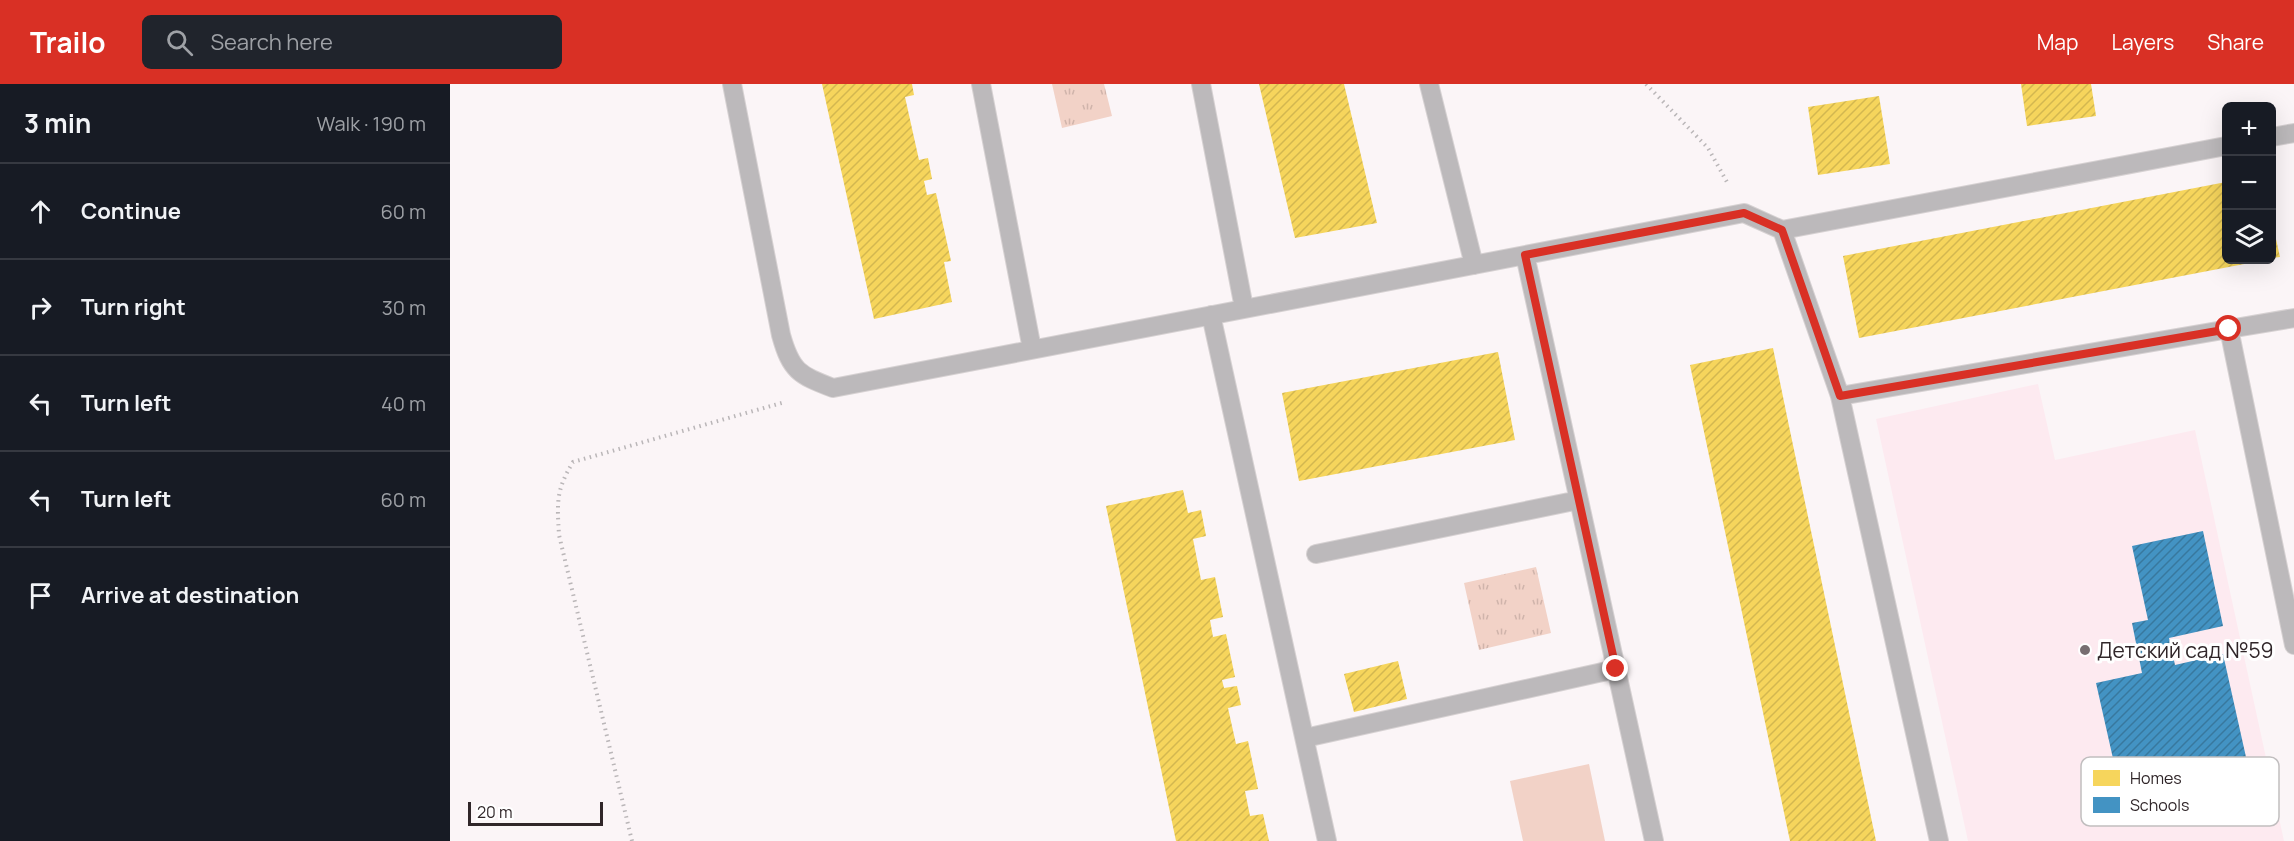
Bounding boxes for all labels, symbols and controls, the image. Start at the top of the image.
search box [142,15,562,69]
text: Trailo [30,23,106,61]
icon: search [163,26,196,59]
text: Search here [211,27,333,57]
text: Map [2037,28,2078,56]
text: Layers [2111,28,2174,56]
text: Share [2207,28,2264,56]
map controls [2222,102,2276,264]
button: + [2222,102,2276,156]
text: 3 min [24,105,91,141]
text: Walk · 190 m [317,110,426,137]
button: − [2222,156,2276,210]
icon: ahead [24,195,57,228]
text: Continue [81,196,181,226]
text: 60 m [380,198,426,225]
button: layers [2222,210,2276,264]
icon: right [24,291,57,324]
text: Turn right [81,292,186,322]
text: 30 m [382,294,426,321]
route start [2215,315,2241,341]
icon: left [24,387,57,420]
text: Turn left [81,388,171,418]
text: 40 m [381,390,426,417]
icon: left [24,483,57,516]
text: Turn left [81,484,171,514]
text: 60 m [380,486,426,513]
icon: arrive [24,579,57,612]
text: Arrive at destination [81,580,299,610]
place label: Детский сад №59 [2097,636,2274,664]
marker: Детский сад №59 [2078,643,2092,657]
route end [1602,655,1628,681]
legend [2081,757,2279,826]
text: Homes [2130,767,2182,789]
text: Schools [2130,794,2189,816]
scale bar [468,799,603,826]
text: 20 m [477,801,513,823]

